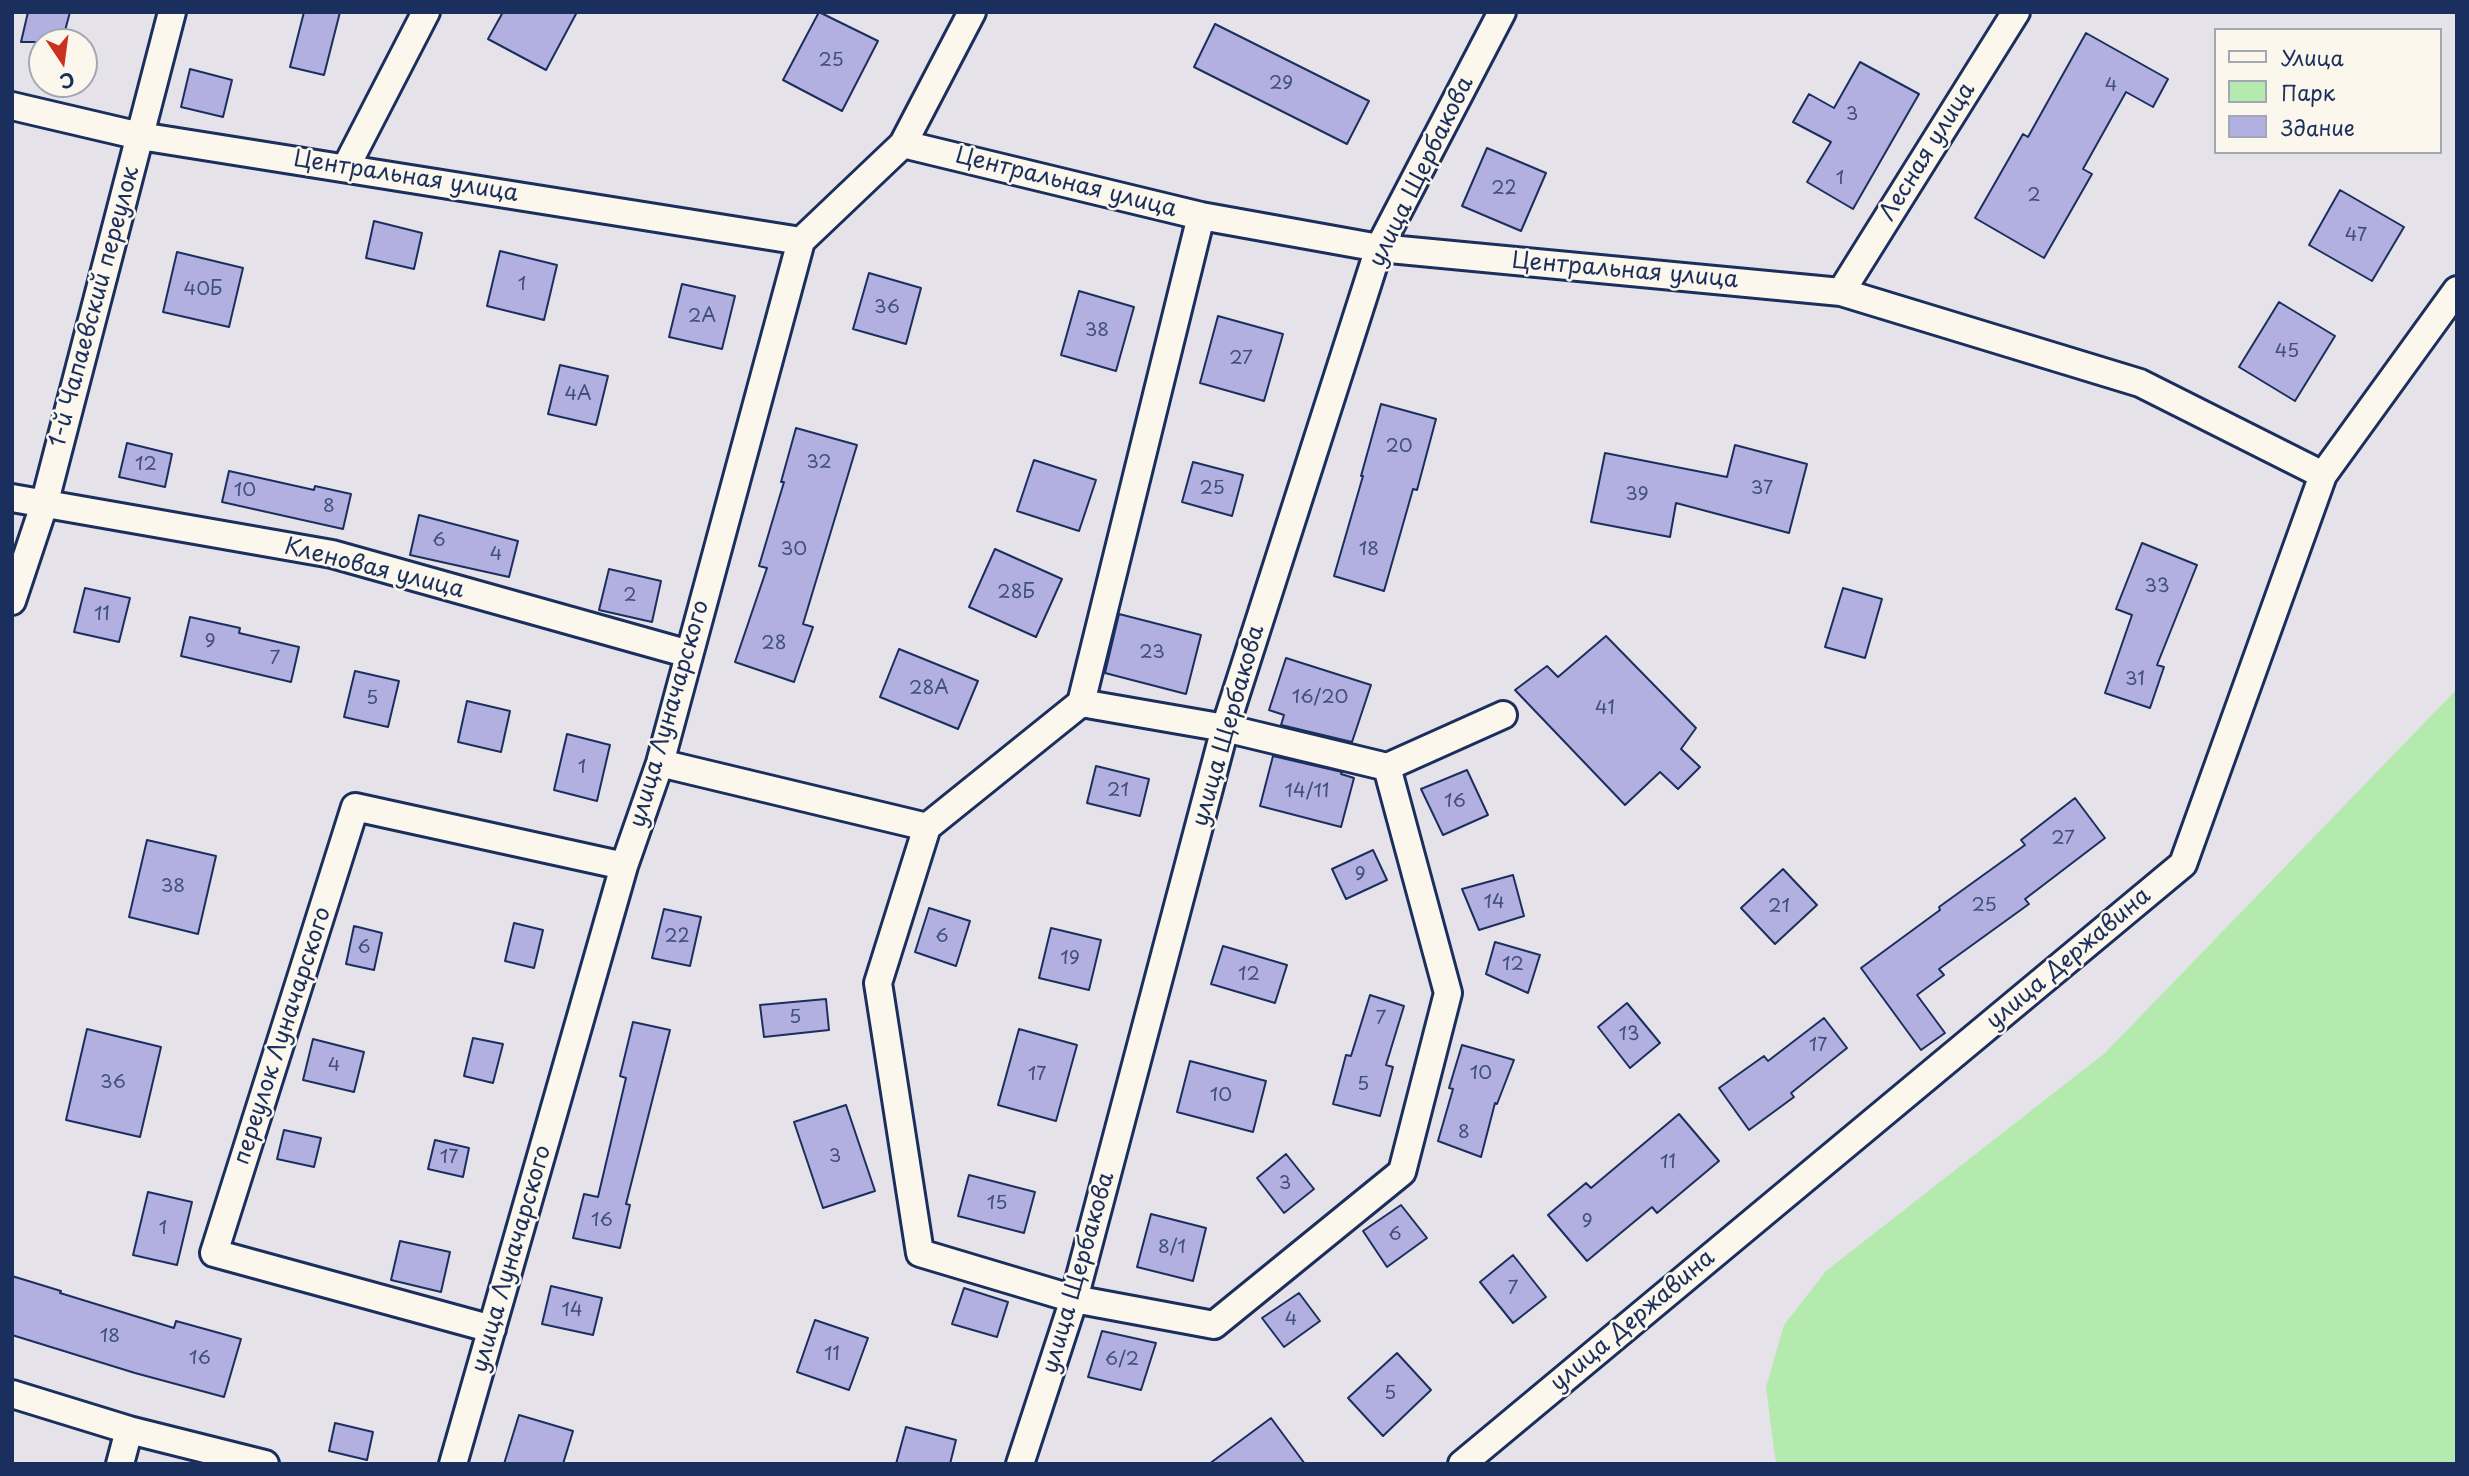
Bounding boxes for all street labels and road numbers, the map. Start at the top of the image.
street label: улица Щербакова [1364,72,1480,272]
street label: Лесная улица [1875,78,1981,226]
street label: Центральная улица [952,142,1180,224]
street label: Центральная улица [292,146,520,208]
street label: 1-й Чапаевский переулок [44,164,146,450]
street label: Центральная улица [1511,247,1739,295]
street label: Кленовая улица [281,533,467,605]
street label: улица Луначарского [624,597,716,831]
street label: улица Щербакова [1187,622,1271,830]
street label: улица Державина [1981,882,2157,1036]
street label: переулок Луначарского [228,904,338,1168]
street label: улица Луначарского [466,1142,558,1376]
street label: улица Щербакова [1037,1169,1121,1377]
street label: улица Державина [1545,1244,1721,1398]

